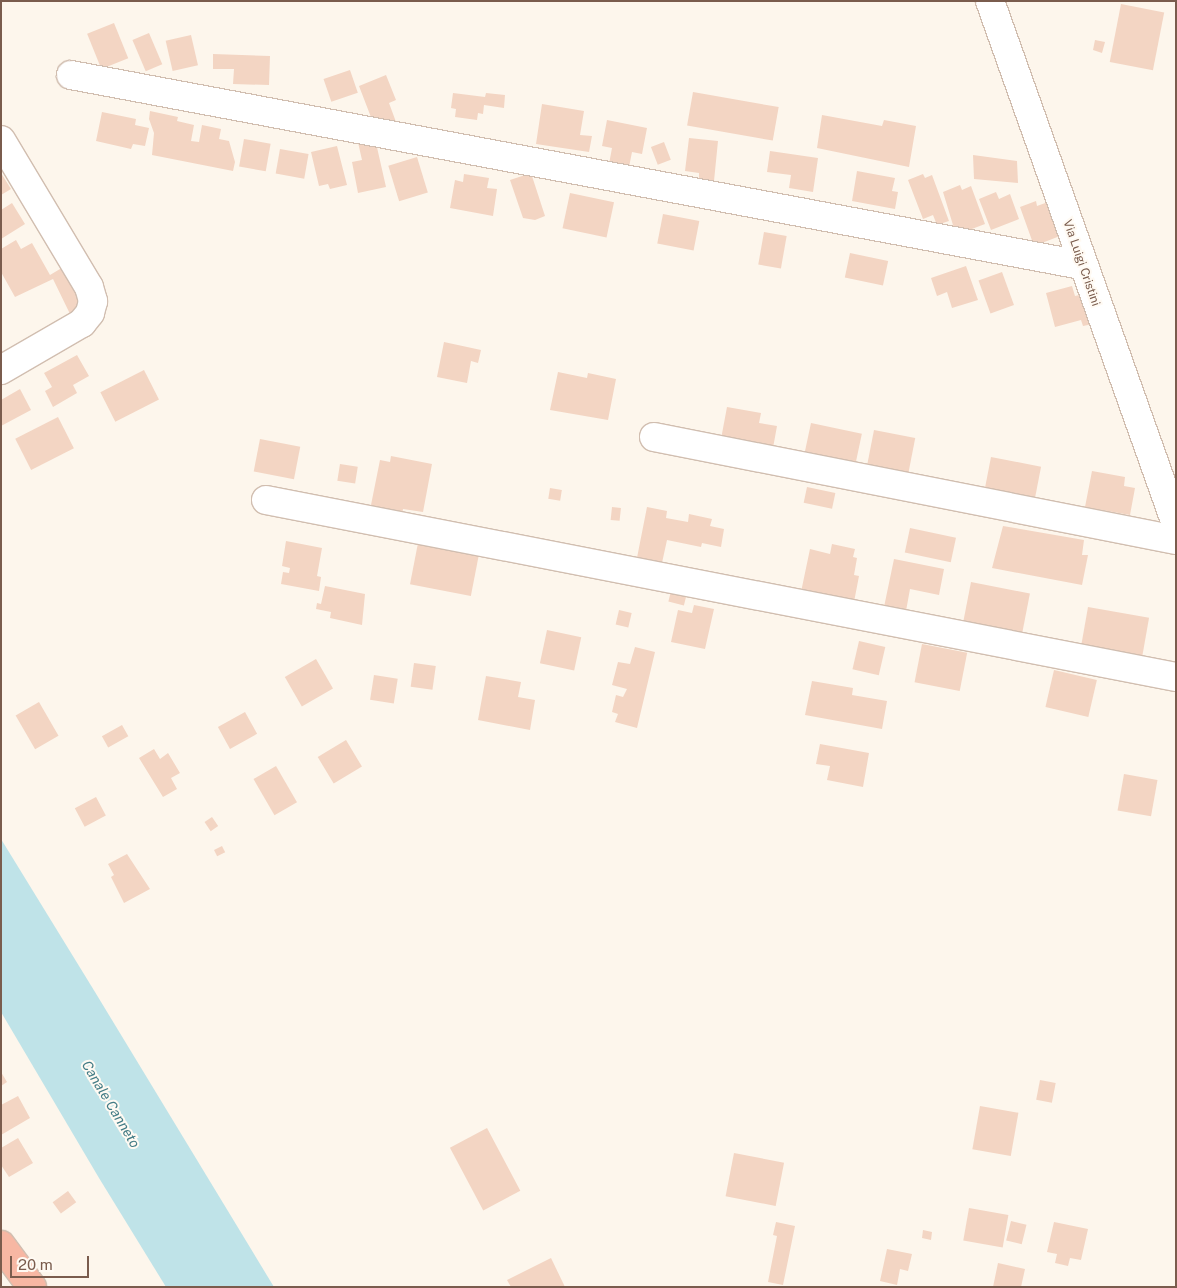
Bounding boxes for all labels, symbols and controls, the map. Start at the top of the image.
street label: Via Luigi Cristini [1059,218,1103,308]
water label: Canale Canneto [78,1057,144,1151]
scale bar [12,1246,91,1278]
text: 20 m [18,1256,53,1273]

